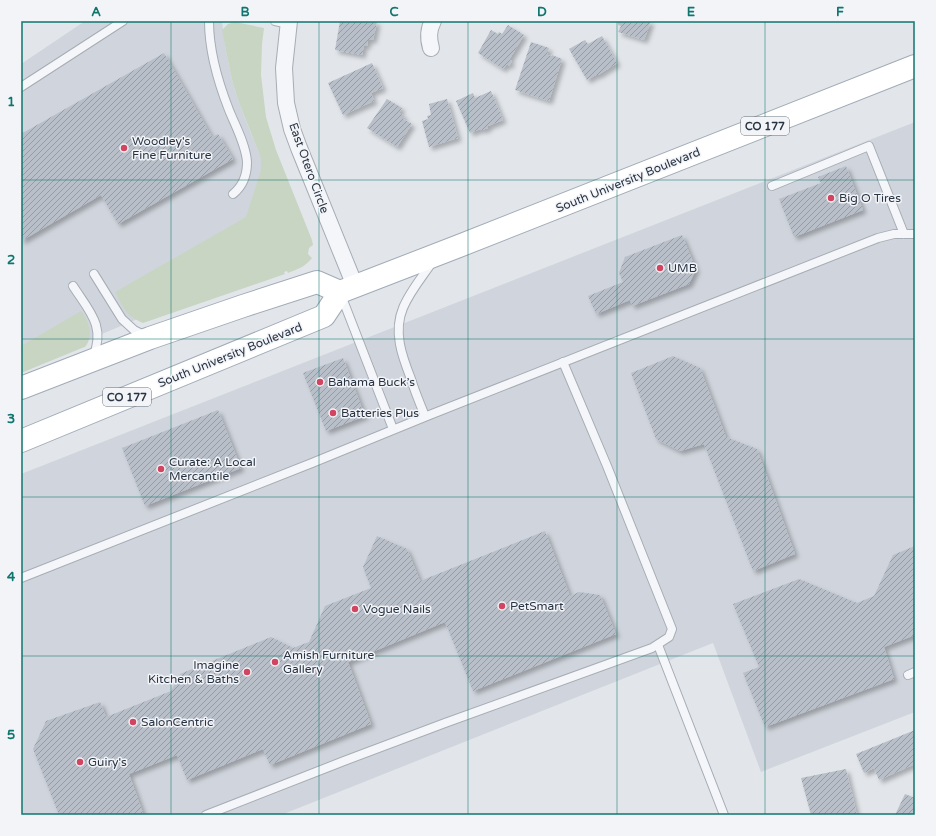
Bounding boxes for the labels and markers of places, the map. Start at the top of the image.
place label: Woodley's Fine Furniture [132,134,212,162]
marker: Woodley's Fine Furniture [119,143,129,153]
place label: Big O Tires [839,191,901,205]
marker: Big O Tires [826,193,836,203]
place label: UMB [668,261,697,275]
marker: UMB [655,263,665,273]
place label: Bahama Buck’s [328,375,415,389]
marker: Bahama Buck’s [315,377,325,387]
place label: Batteries Plus [341,406,419,420]
marker: Batteries Plus [328,408,338,418]
place label: Curate: A Local Mercantile [169,455,256,483]
marker: Curate: A Local Mercantile [156,464,166,474]
place label: PetSmart [510,599,564,613]
marker: PetSmart [497,601,507,611]
place label: Vogue Nails [363,602,431,616]
marker: Vogue Nails [350,604,360,614]
place label: Amish Furniture Gallery [283,648,374,676]
marker: Amish Furniture Gallery [270,657,280,667]
place label: Imagine Kitchen & Baths [148,658,239,686]
marker: Imagine Kitchen & Baths [242,667,252,677]
place label: SalonCentric [141,715,213,729]
marker: SalonCentric [128,717,138,727]
place label: Guiry's [88,755,127,769]
marker: Guiry's [75,757,85,767]

